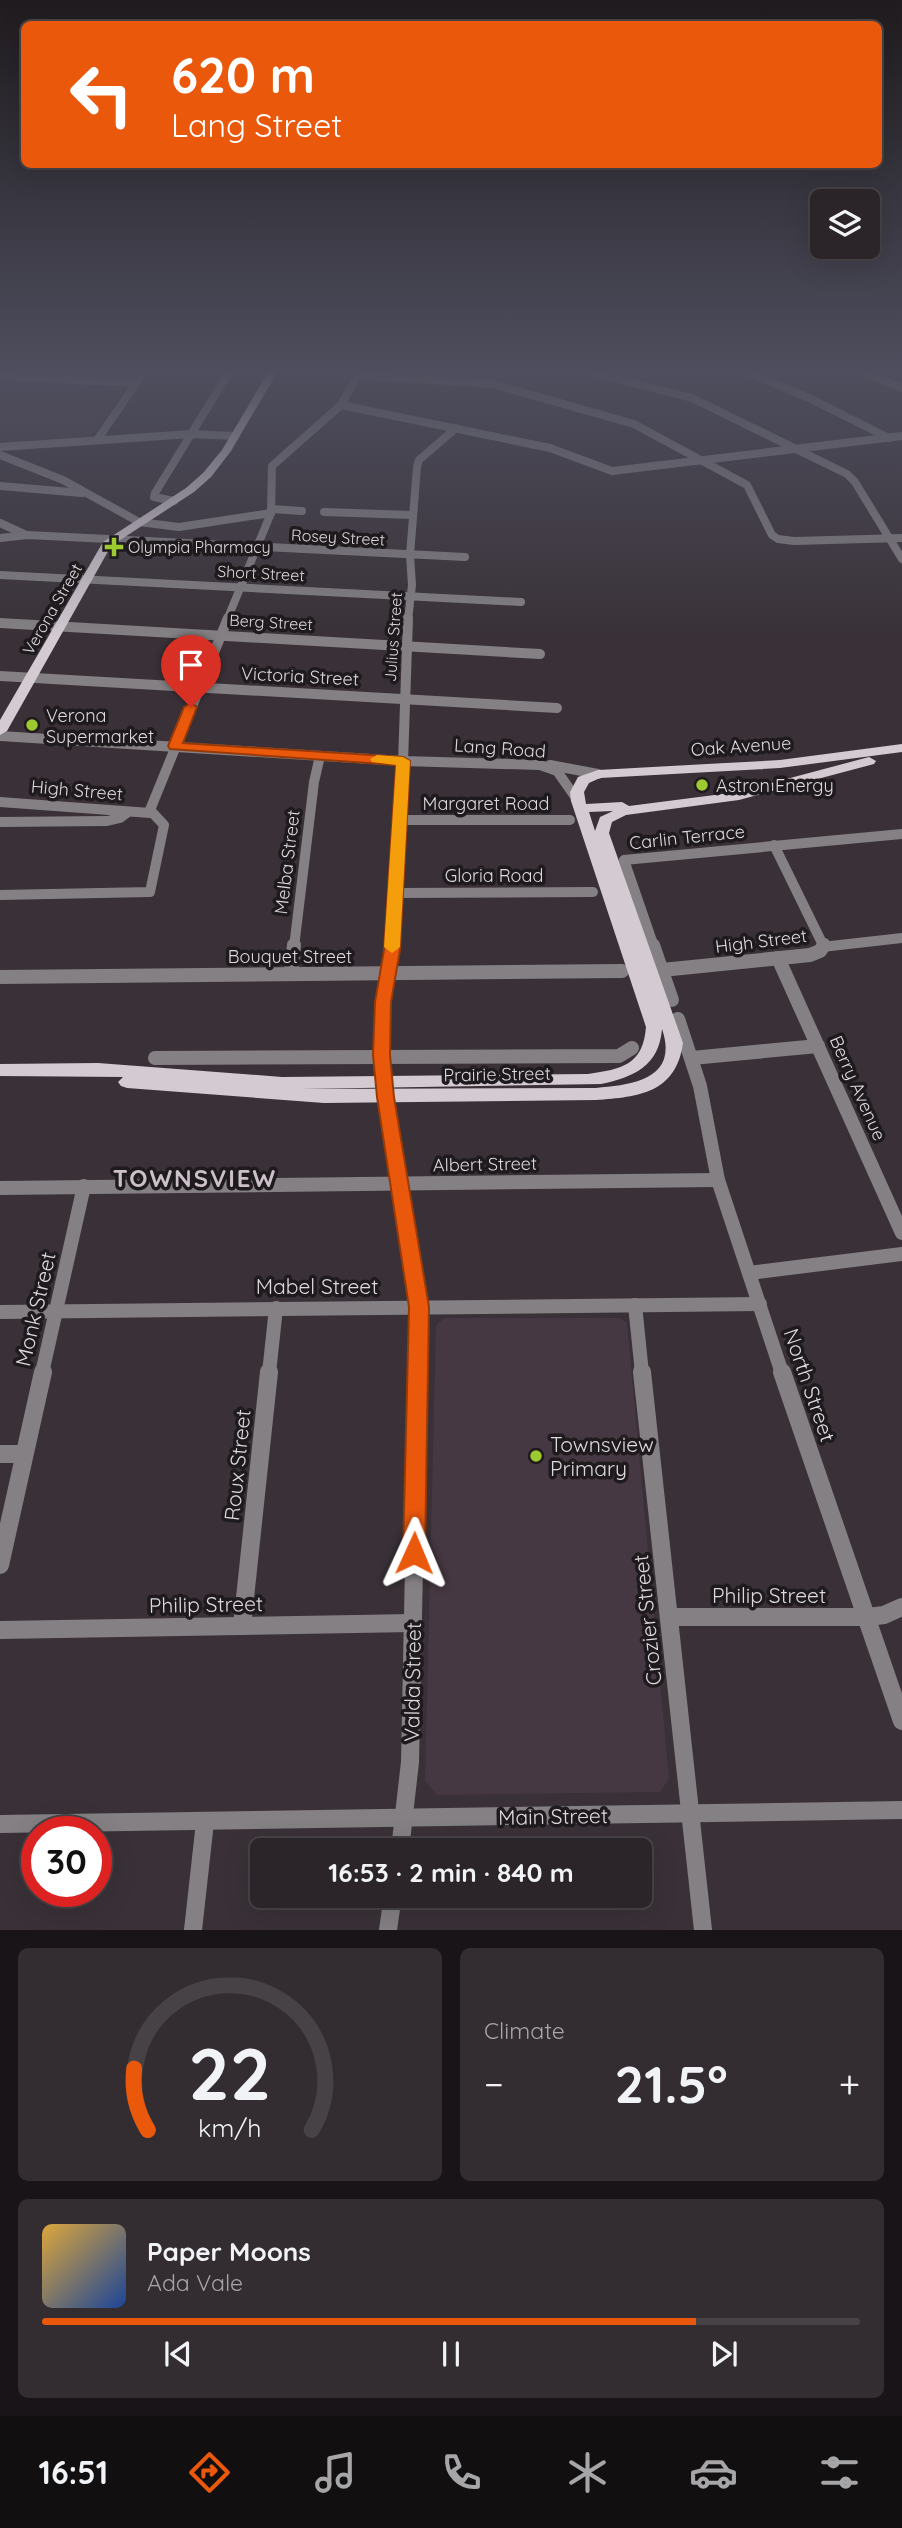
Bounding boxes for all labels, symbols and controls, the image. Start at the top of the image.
text: 620 m [171,44,315,105]
icon: left [56,49,147,140]
text: Lang Street [171,105,342,145]
map controls [810,189,880,259]
button: layers [810,189,880,259]
street label: Rosey Street [291,525,385,549]
place label: Olympia Pharmacy [128,537,271,557]
marker: Olympia Pharmacy [106,539,122,555]
street label: Verona Street [18,560,86,658]
street label: Short Street [217,561,305,585]
street label: Julius Street [380,591,406,683]
street label: Berg Street [229,610,313,634]
pin [161,635,221,707]
icon: arrive [172,646,210,684]
street label: Victoria Street [241,661,359,691]
place label: Verona Supermarket [46,704,154,748]
marker: Verona Supermarket [24,717,40,733]
street label: Oak Avenue [690,731,792,761]
street label: Lang Road [453,733,547,763]
place label: Astron Energy [716,774,834,797]
street label: High Street [30,775,124,805]
marker: Astron Energy [694,777,710,793]
street label: Margaret Road [423,792,549,815]
street label: Melba Street [269,808,305,916]
street label: Carlin Terrace [628,820,746,854]
street label: Gloria Road [445,864,543,887]
street label: High Street [714,924,808,958]
street label: Bouquet Street [228,945,352,968]
street label: Berry Avenue [825,1032,891,1144]
street label: Prairie Street [443,1062,551,1086]
street label: Albert Street [433,1152,537,1176]
district label: TOWNSVIEW [113,1163,277,1193]
street label: Monk Street [9,1249,61,1369]
street label: Mabel Street [256,1273,378,1299]
street label: North Street [778,1325,842,1445]
street label: Roux Street [218,1408,256,1522]
place label: Townsview Primary [550,1431,654,1481]
marker: Townsview Primary [528,1448,544,1464]
position arrow [377,1516,451,1590]
street label: Crozier Street [627,1553,667,1687]
street label: Philip Street [712,1582,826,1608]
street label: Philip Street [149,1590,263,1618]
street label: Valda Street [398,1622,426,1742]
street label: Main Street [498,1802,608,1830]
speed limit sign: 30 [21,1816,112,1907]
text: 16:53 · 2 min · 840 m [328,1856,574,1889]
text: Climate [484,2016,565,2045]
text: 22 [189,2028,271,2119]
text: 21.5° [615,2051,728,2116]
text: − [484,2060,504,2108]
text: + [839,2060,860,2108]
text: km/h [198,2112,262,2143]
text: Paper Moons [147,2235,311,2268]
text: Ada Vale [147,2268,243,2297]
icon: previous [159,2335,197,2373]
icon: pause [432,2335,470,2373]
icon: next [705,2335,743,2373]
icon: directions [185,2448,234,2497]
icon: music [311,2448,360,2497]
icon: phone [437,2448,486,2497]
icon: climate [563,2448,612,2497]
icon: car [689,2448,738,2497]
icon: filters [815,2448,864,2497]
text: 16:51 [38,2452,108,2492]

